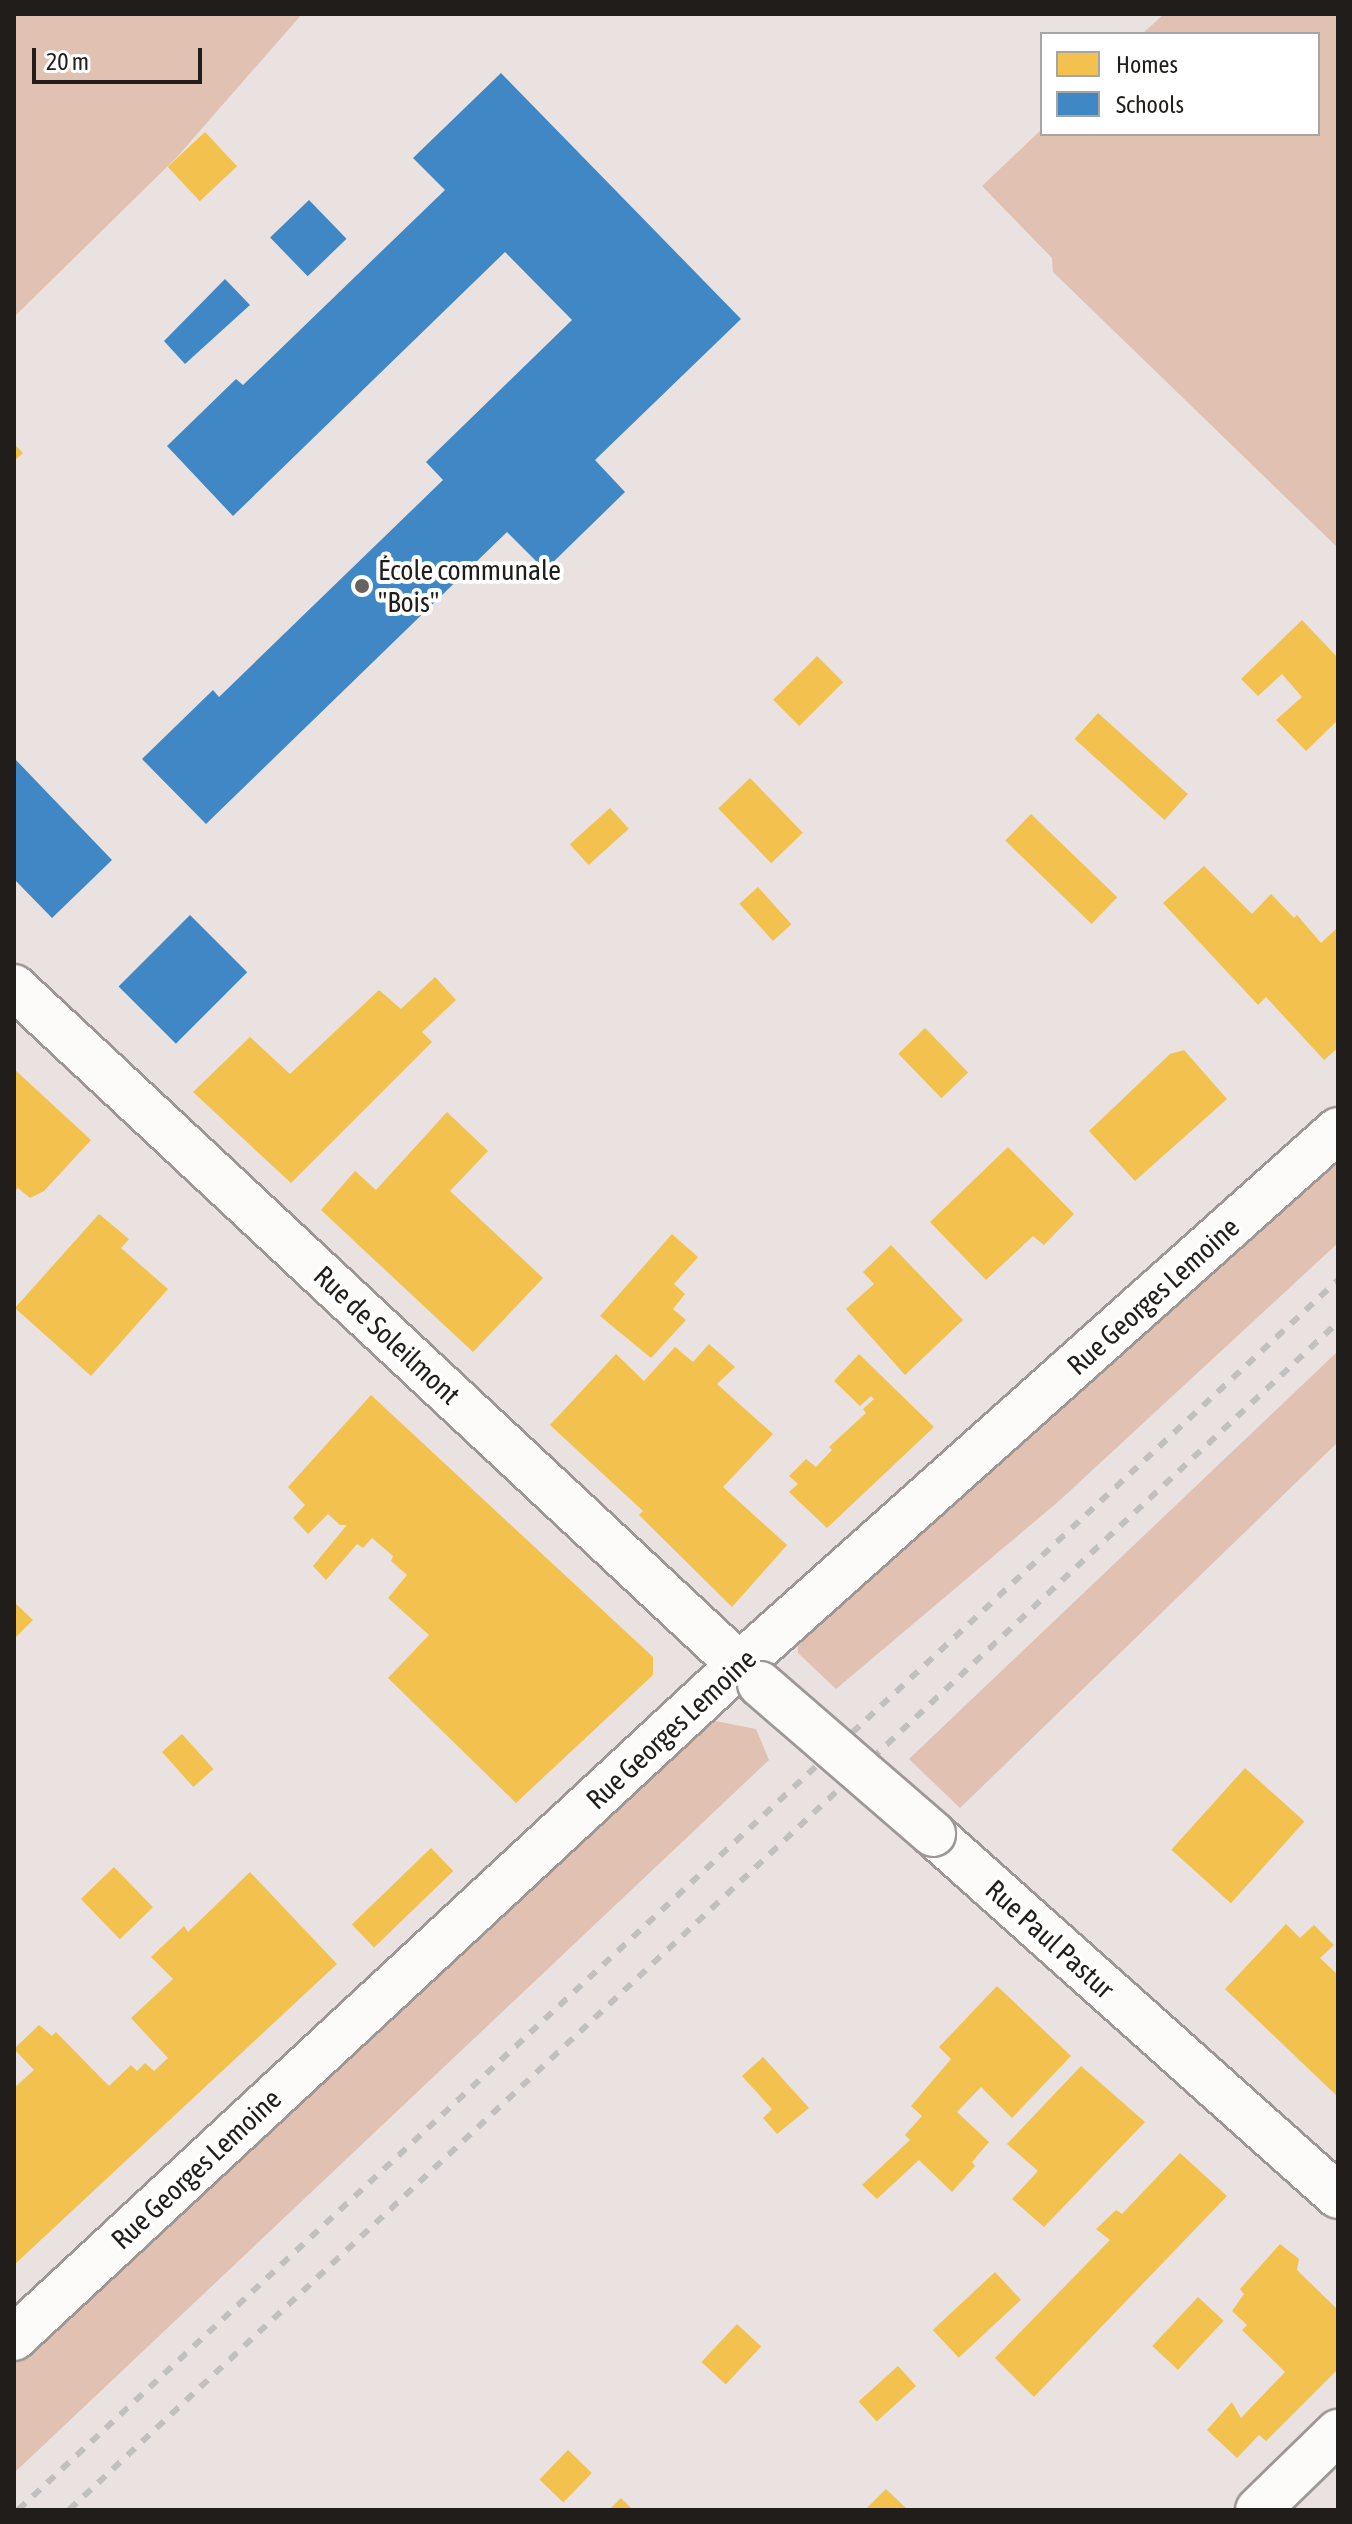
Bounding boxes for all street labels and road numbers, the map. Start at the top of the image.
street label: Rue Georges Lemoine [1060,1210,1246,1382]
street label: Rue de Soleilmont [307,1259,467,1411]
street label: Rue Georges Lemoine [579,1642,763,1816]
street label: Rue Paul Pastur [979,1873,1121,2005]
street label: Rue Georges Lemoine [104,2082,288,2256]

